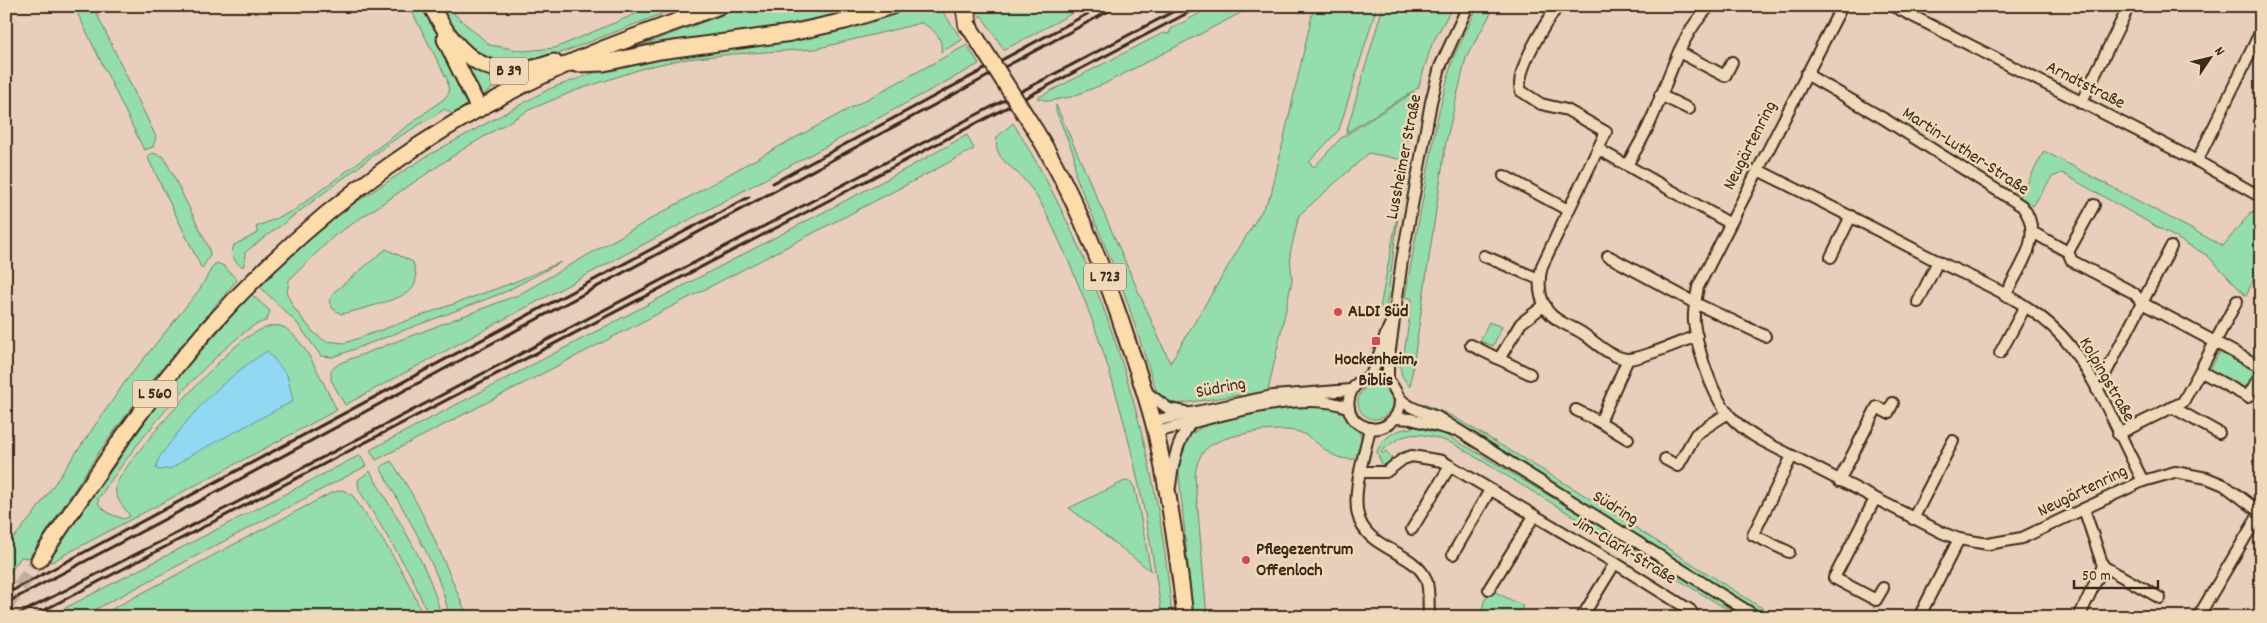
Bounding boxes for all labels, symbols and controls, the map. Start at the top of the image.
north arrow [2184,32,2234,82]
text: N [2209,43,2229,60]
street label: Arndtstraße [2041,55,2129,117]
road number: B 39 [490,58,528,84]
street label: Lussheimer Straße [1381,92,1429,222]
street label: Neugärtenring [1718,97,1784,195]
street label: Martin-Luther-Straße [1897,101,2034,203]
road number: L 723 [1084,264,1126,290]
place label: ALDI Süd [1348,300,1408,325]
marker: ALDI Süd [1332,306,1344,318]
street label: Kolpingstraße [2072,333,2140,427]
marker: Hockenheim, Biblis [1370,335,1382,347]
place label: Hockenheim, Biblis [1334,348,1418,394]
street label: Südring [1194,372,1248,406]
road number: L 560 [132,380,178,408]
street label: Neugärtenring [2034,459,2132,525]
street label: Südring [1587,485,1643,533]
street label: Jim-Clark-Straße [1568,510,1680,592]
place label: Pflegezentrum Offenloch [1256,538,1353,584]
marker: Pflegezentrum Offenloch [1240,554,1252,566]
scale bar [2074,558,2158,590]
text: 50 m [2082,566,2111,588]

